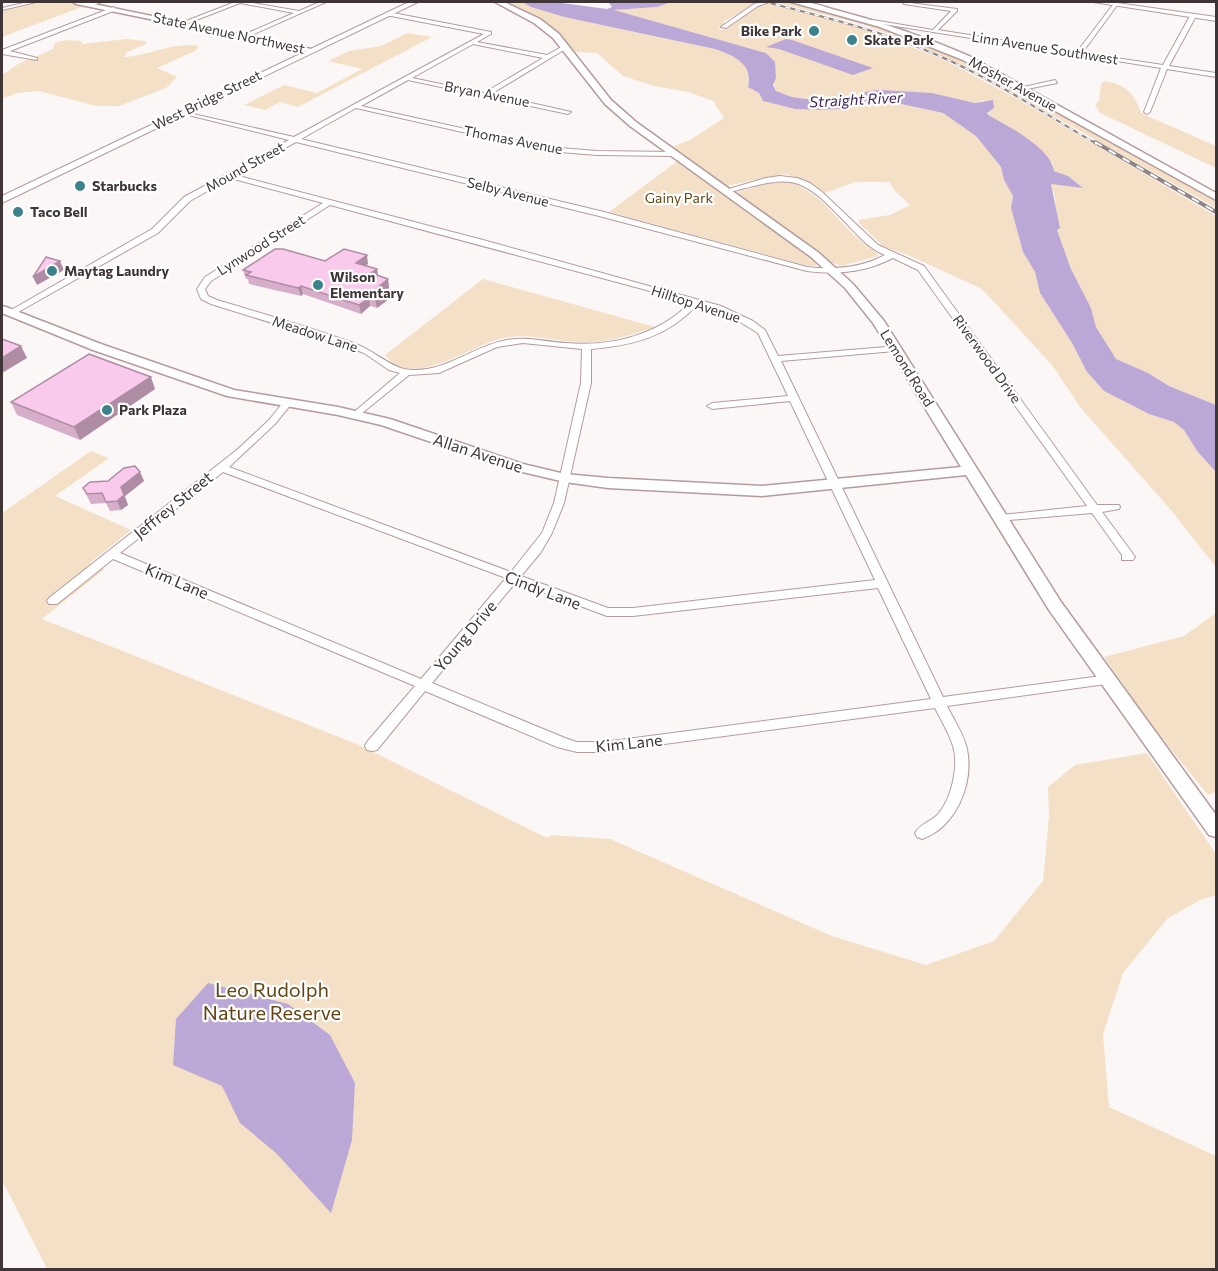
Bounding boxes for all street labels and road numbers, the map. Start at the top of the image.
street label: State Avenue Northwest [152,8,307,57]
street label: Linn Avenue Southwest [971,28,1120,68]
street label: Mosher Avenue [966,52,1060,115]
street label: West Bridge Street [150,66,264,133]
street label: Bryan Avenue [443,77,531,110]
street label: Thomas Avenue [462,122,564,157]
street label: Mound Street [202,138,288,195]
street label: Selby Avenue [465,173,551,210]
street label: Lynwood Street [214,211,308,278]
street label: Hilltop Avenue [649,281,743,326]
street label: Riverwood Drive [950,311,1025,406]
street label: Meadow Lane [270,312,360,355]
street label: Lemond Road [877,326,938,409]
street label: Allan Avenue [431,429,525,476]
street label: Jeffrey Street [129,467,216,542]
street label: Kim Lane [143,559,212,602]
street label: Cindy Lane [502,566,584,613]
street label: Young Drive [429,596,500,675]
street label: Kim Lane [595,730,663,755]

